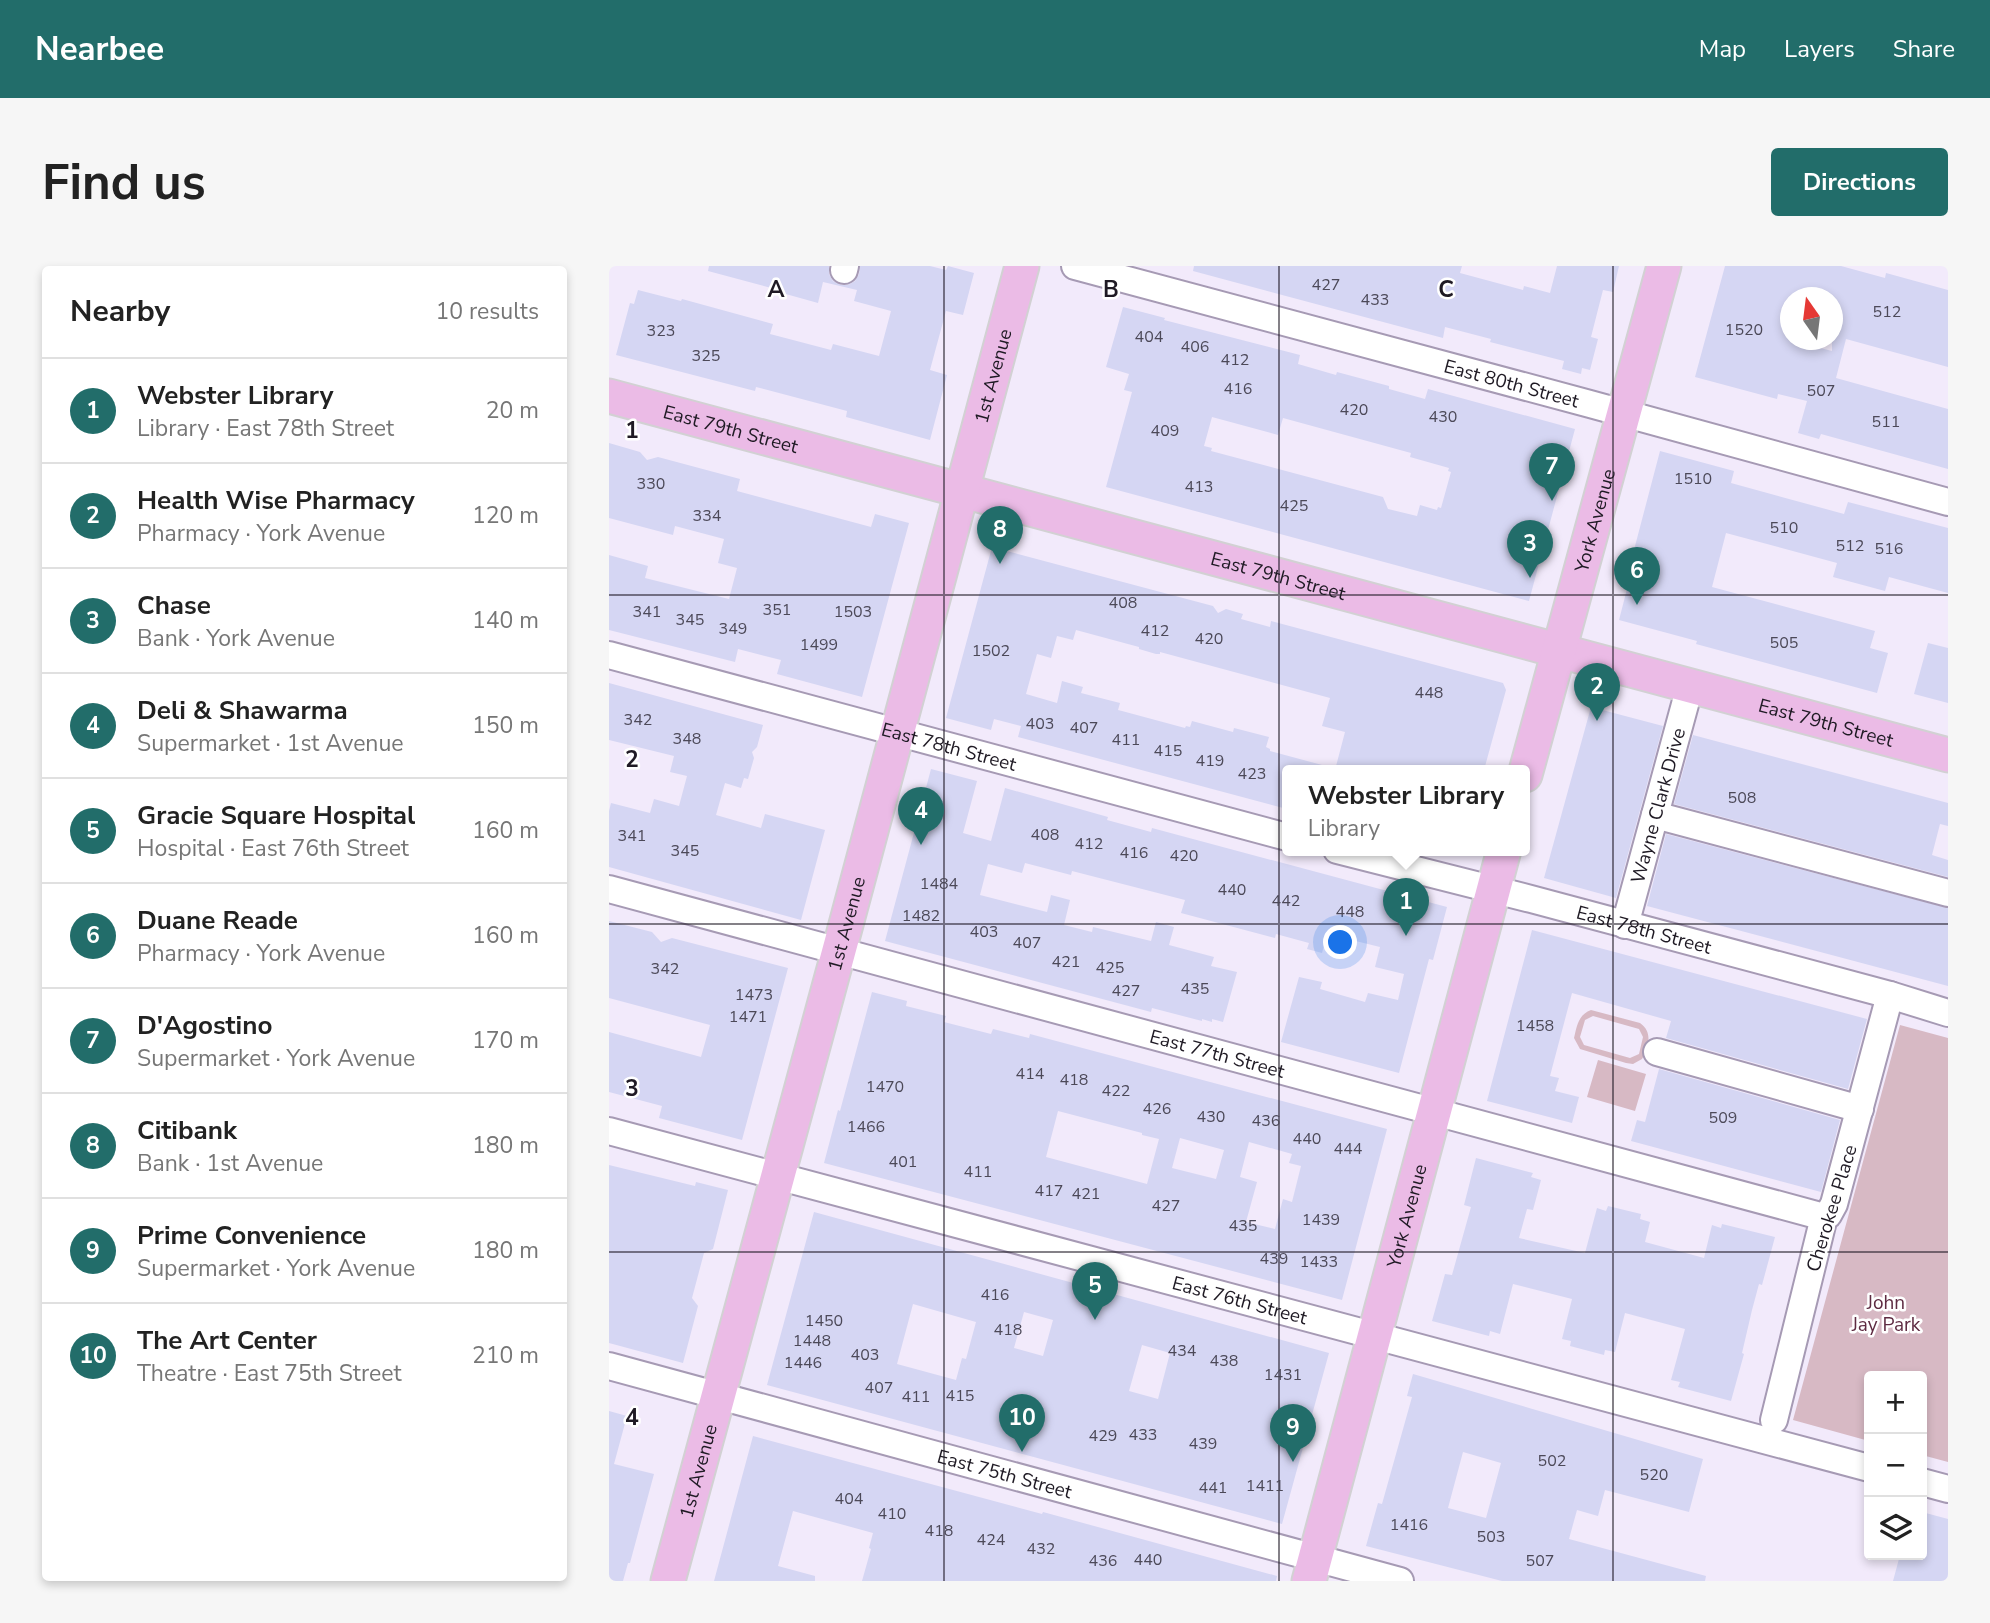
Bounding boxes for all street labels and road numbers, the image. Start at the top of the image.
street label: 1st Avenue [969,326,1019,426]
street label: East 80th Street [1441,353,1582,415]
street label: East 79th Street [660,399,801,460]
street label: York Avenue [1569,466,1622,576]
street label: East 79th Street [1208,546,1349,607]
street label: East 79th Street [1755,693,1896,754]
street label: East 78th Street [878,717,1019,778]
street label: Wayne Clark Drive [1625,725,1692,886]
street label: 1st Avenue [822,874,872,974]
street label: East 78th Street [1573,900,1714,961]
street label: East 77th Street [1147,1024,1288,1085]
street label: Cherokee Place [1800,1142,1864,1275]
street label: York Avenue [1381,1161,1434,1272]
street label: East 76th Street [1169,1270,1310,1331]
street label: 1st Avenue [674,1421,724,1521]
street label: East 75th Street [934,1444,1075,1505]

